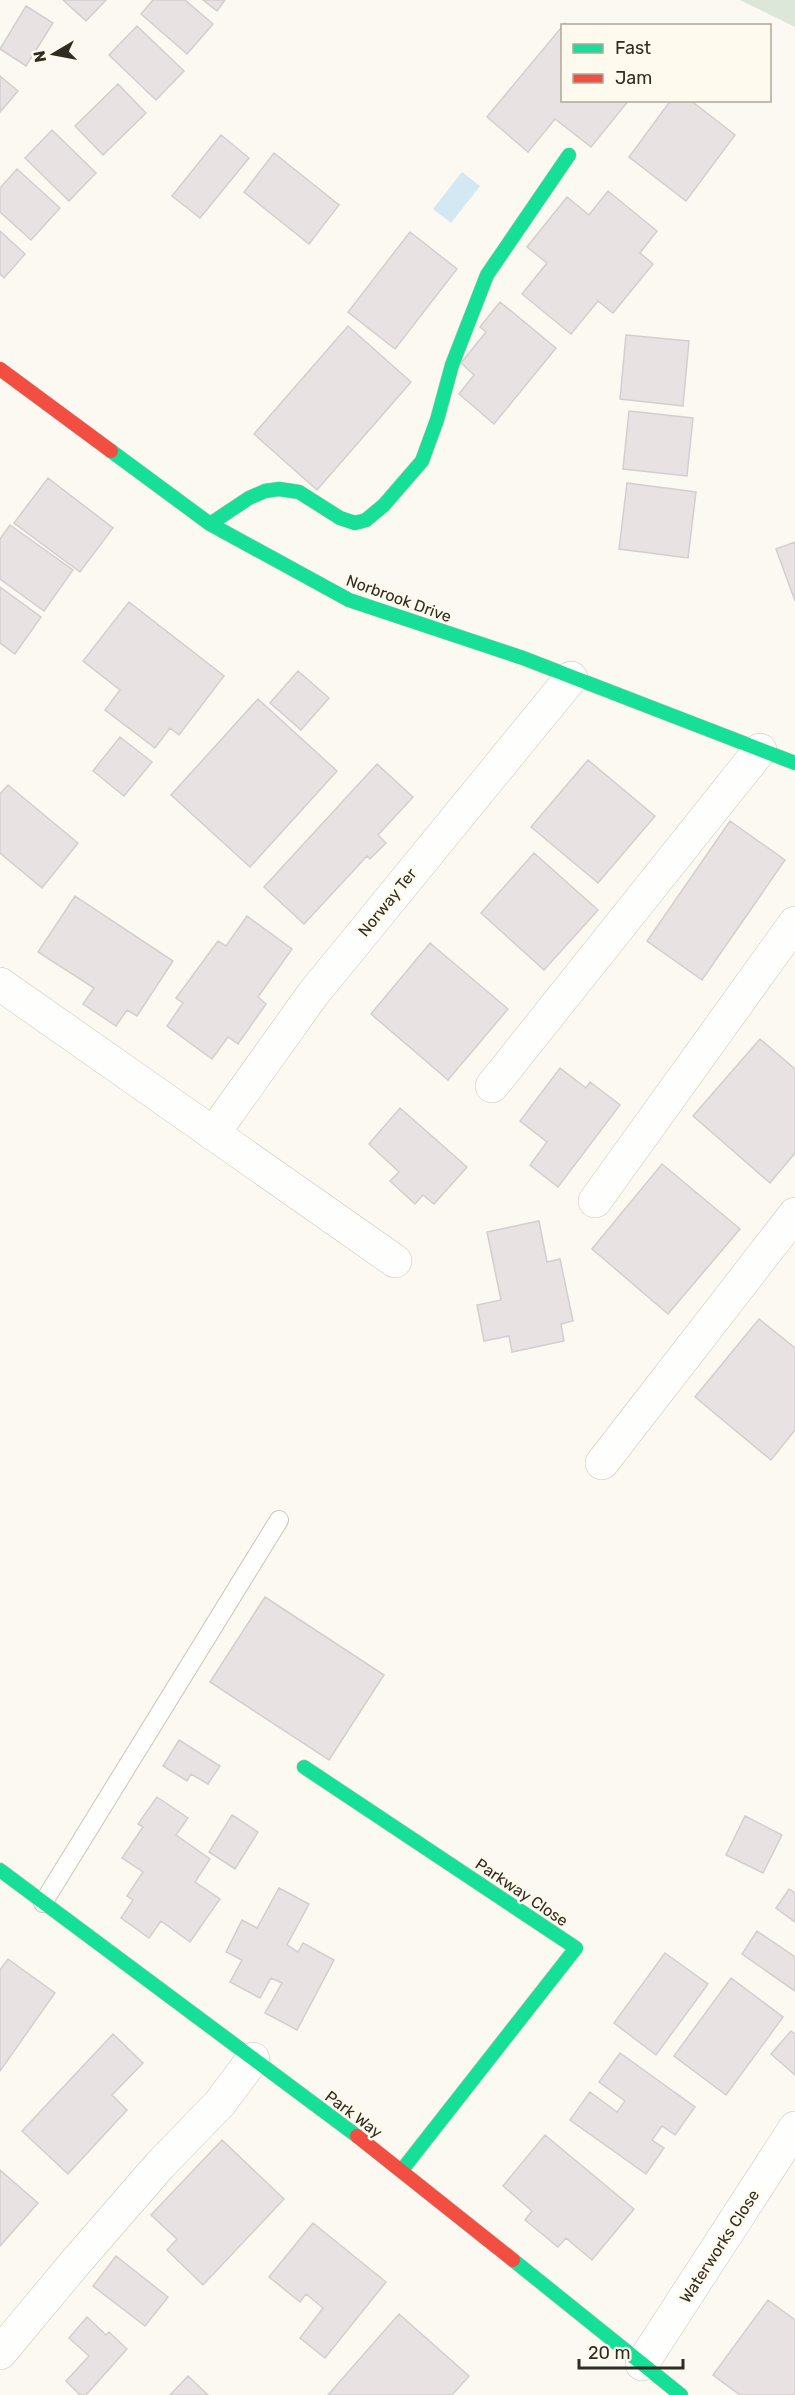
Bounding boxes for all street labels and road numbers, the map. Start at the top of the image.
street label: Norbrook Drive [344,571,454,626]
street label: Norway Ter [354,864,421,940]
street label: Parkway Close [472,1854,572,1930]
street label: Park Way [321,2087,386,2142]
street label: Waterworks Close [676,2186,763,2307]

